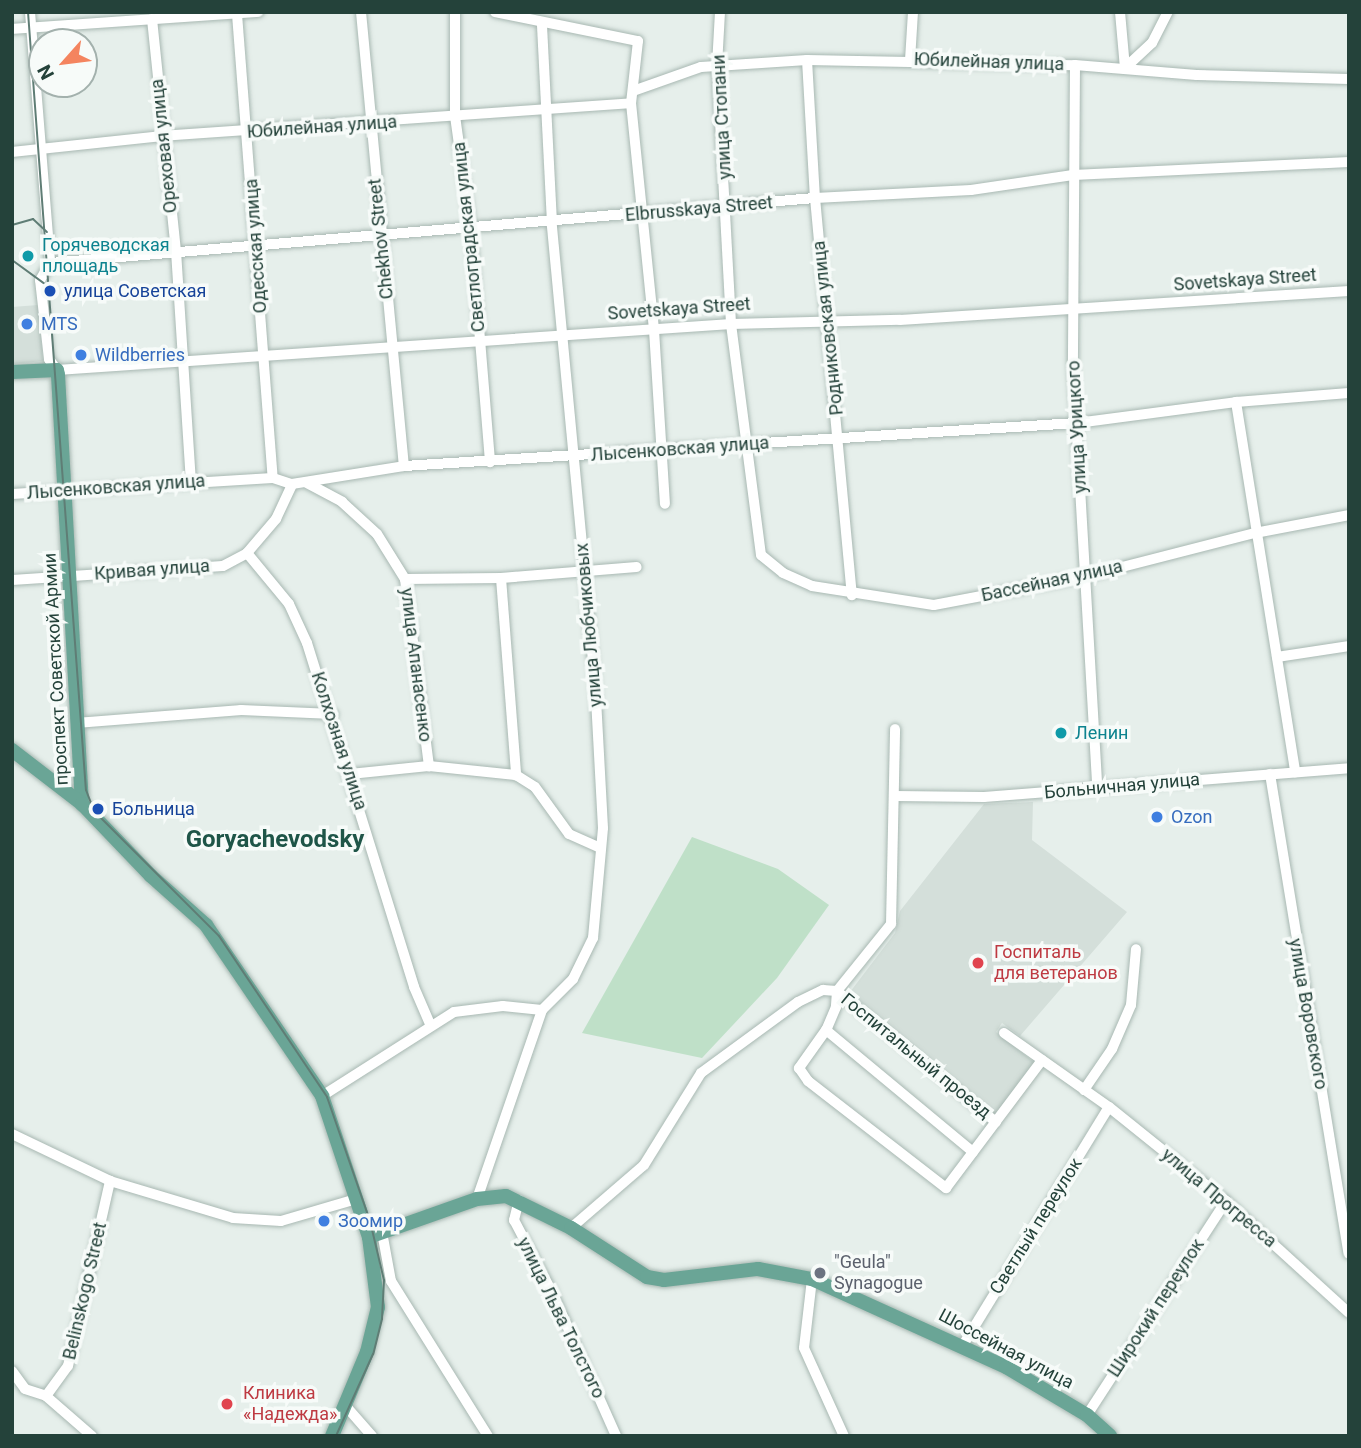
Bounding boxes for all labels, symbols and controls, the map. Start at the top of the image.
north arrow [28,28,98,98]
street label: Юбилейная улица [913,49,1065,75]
street label: улица Стопани [708,54,736,180]
text: N [32,61,59,83]
street label: Ореховая улица [146,78,182,214]
street label: Юбилейная улица [246,111,398,143]
street label: Светлоградская улица [448,141,490,333]
street label: Одесская улица [241,178,271,314]
street label: Chekhov Street [364,178,398,300]
street label: Elbrusskaya Street [624,192,774,226]
place label: Горячеводская площадь [42,235,170,278]
street label: Родниковская улица [808,240,848,416]
marker: Горячеводская площадь [20,248,36,264]
street label: Sovetskaya Street [1173,264,1317,296]
place label: улица Советская [64,280,206,302]
marker: улица Советская [42,283,58,299]
street label: Sovetskaya Street [607,293,751,325]
place label: MTS [41,313,78,335]
marker: MTS [19,316,35,332]
place label: Wildberries [95,344,185,366]
marker: Wildberries [73,347,89,363]
street label: улица Урицкого [1063,360,1091,494]
street label: Лысенковская улица [590,432,770,466]
street label: Лысенковская улица [26,470,206,504]
street label: улица Любчиковых [571,542,607,708]
street label: проспект Советской Армии [39,552,73,786]
street label: Кривая улица [94,555,210,585]
street label: Бассейная улица [979,555,1125,607]
street label: улица Апанасенко [396,587,436,743]
street label: Колхозная улица [306,669,372,813]
place label: Ленин [1075,722,1128,744]
marker: Ленин [1053,725,1069,741]
street label: Больничная улица [1043,768,1201,804]
place label: Больница [112,798,195,820]
marker: Больница [90,801,106,817]
place label: Ozon [1171,806,1212,828]
marker: Ozon [1149,809,1165,825]
district label: Goryachevodsky [186,826,364,854]
street label: улица Воровского [1284,937,1332,1091]
place label: Госпиталь для ветеранов [994,942,1118,984]
marker: Госпиталь для ветеранов [968,953,988,973]
street label: Госпитальный проезд [837,989,995,1123]
street label: улица Прогресса [1157,1144,1281,1252]
street label: Светлый переулок [985,1154,1087,1298]
place label: Зоомир [338,1210,403,1232]
marker: Зоомир [316,1213,332,1229]
street label: Belinskogo Street [59,1220,111,1362]
street label: улица Льва Толстого [513,1234,609,1402]
street label: Широкий переулок [1103,1235,1209,1381]
place label: "Geula" Synagogue [834,1252,923,1294]
marker: "Geula" Synagogue [812,1265,828,1281]
street label: Шоссейная улица [935,1304,1077,1394]
place label: Клиника «Надежда» [243,1383,337,1426]
marker: Клиника «Надежда» [217,1394,237,1414]

